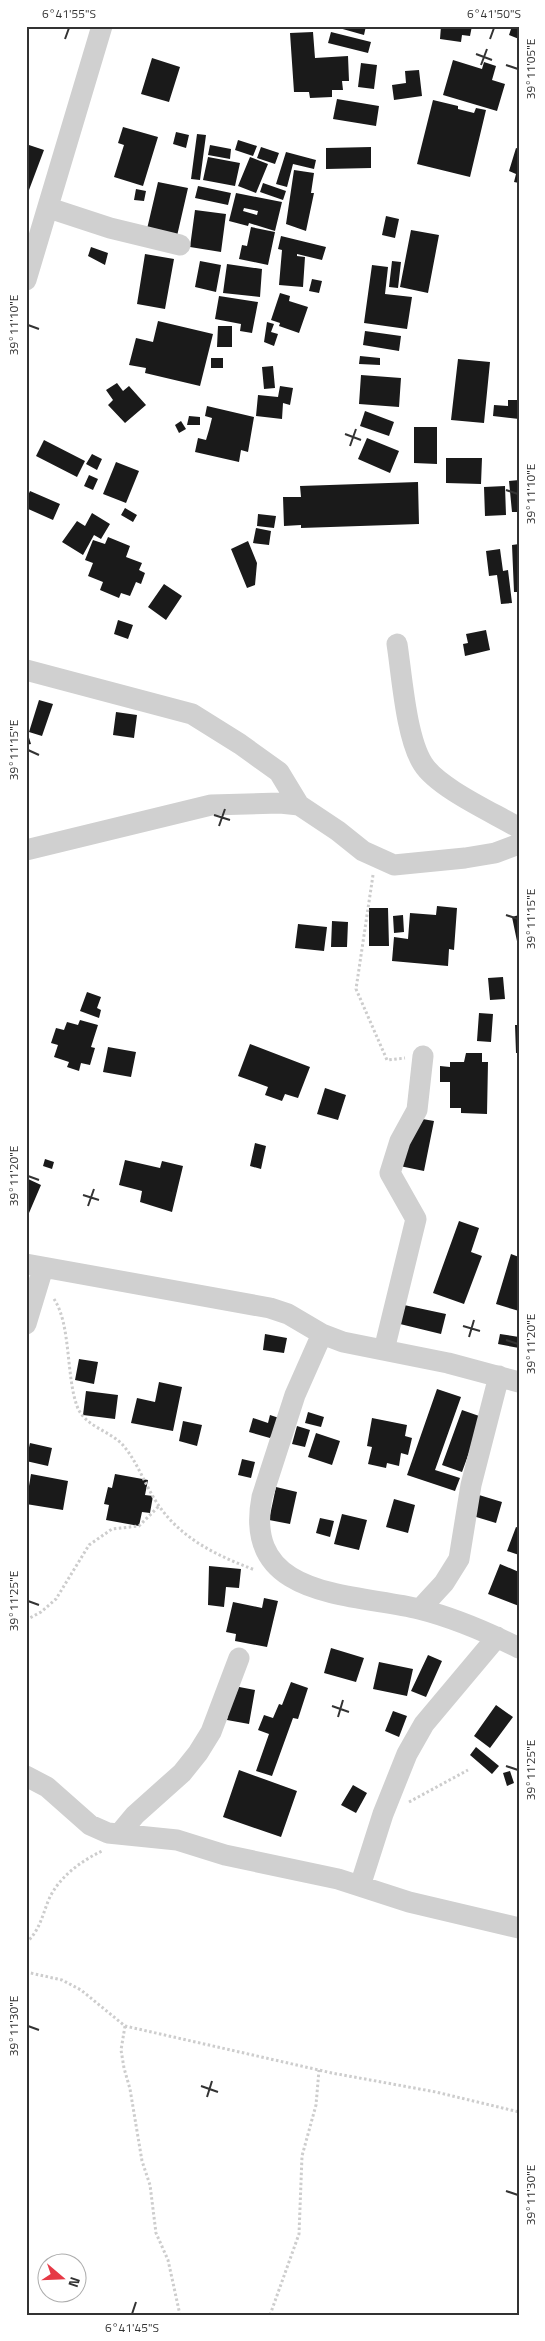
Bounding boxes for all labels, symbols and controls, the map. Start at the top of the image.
text: 6°41'55"S [42,4,96,23]
text: 6°41'50"S [467,4,521,23]
text: 39°11'05"E [521,38,540,99]
text: 39°11'10"E [4,294,23,355]
text: 39°11'10"E [521,463,540,524]
text: 39°11'15"E [4,719,23,780]
text: 39°11'15"E [521,888,540,949]
text: 39°11'20"E [4,1145,23,1206]
text: 39°11'20"E [521,1313,540,1374]
text: 39°11'25"E [4,1570,23,1631]
text: 39°11'25"E [521,1739,540,1800]
text: 39°11'30"E [4,1995,23,2056]
text: 39°11'30"E [521,2164,540,2225]
north arrow [38,2254,88,2304]
text: N [63,2274,86,2290]
text: 6°41'45"S [105,2318,159,2337]

